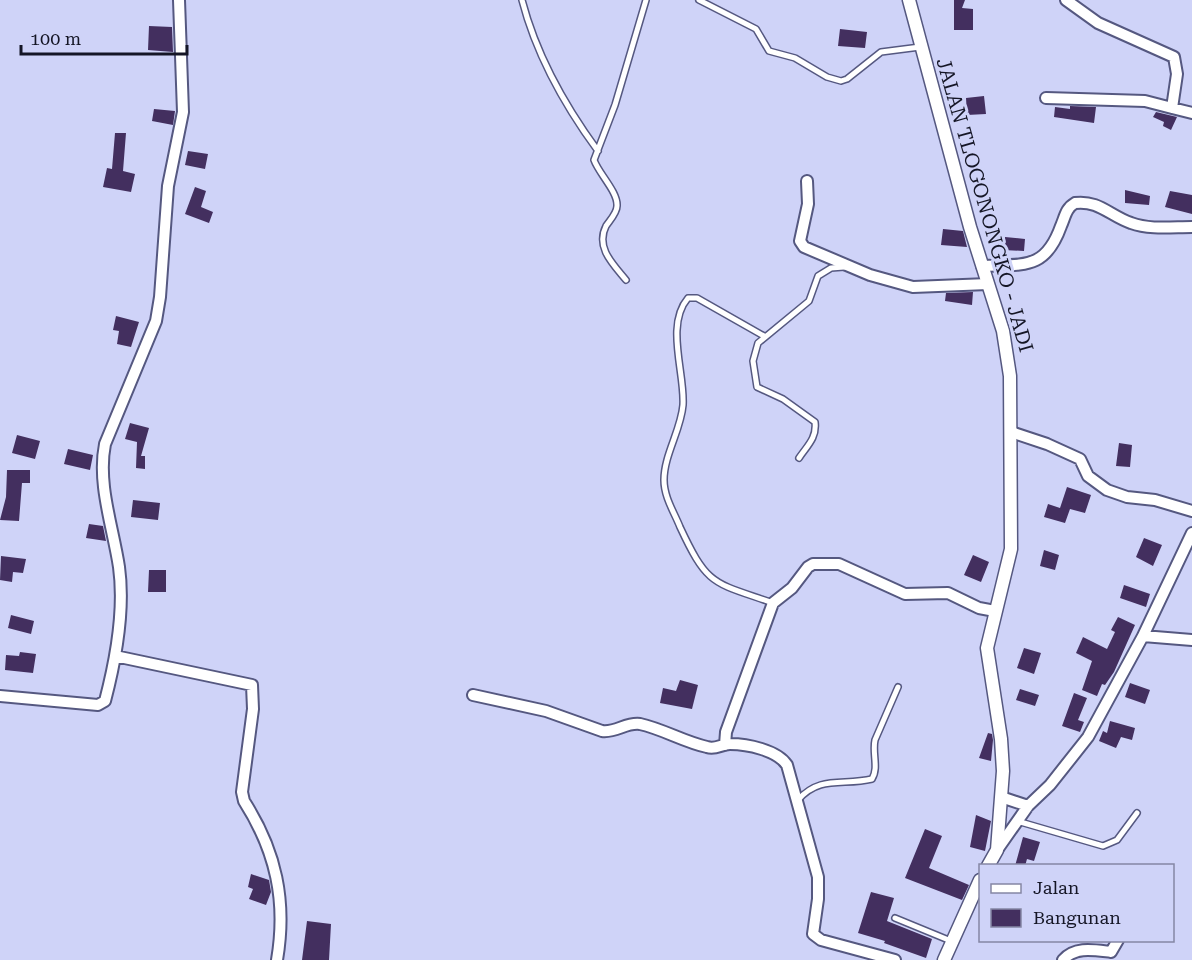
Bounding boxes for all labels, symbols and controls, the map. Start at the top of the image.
scale bar [21,18,188,56]
text: 100 m [30,28,81,49]
street label: JALAN TLOGONONGKO - JADI [931,55,1039,355]
legend [979,864,1174,942]
text: Jalan [1033,877,1080,898]
text: Bangunan [1033,907,1121,928]

